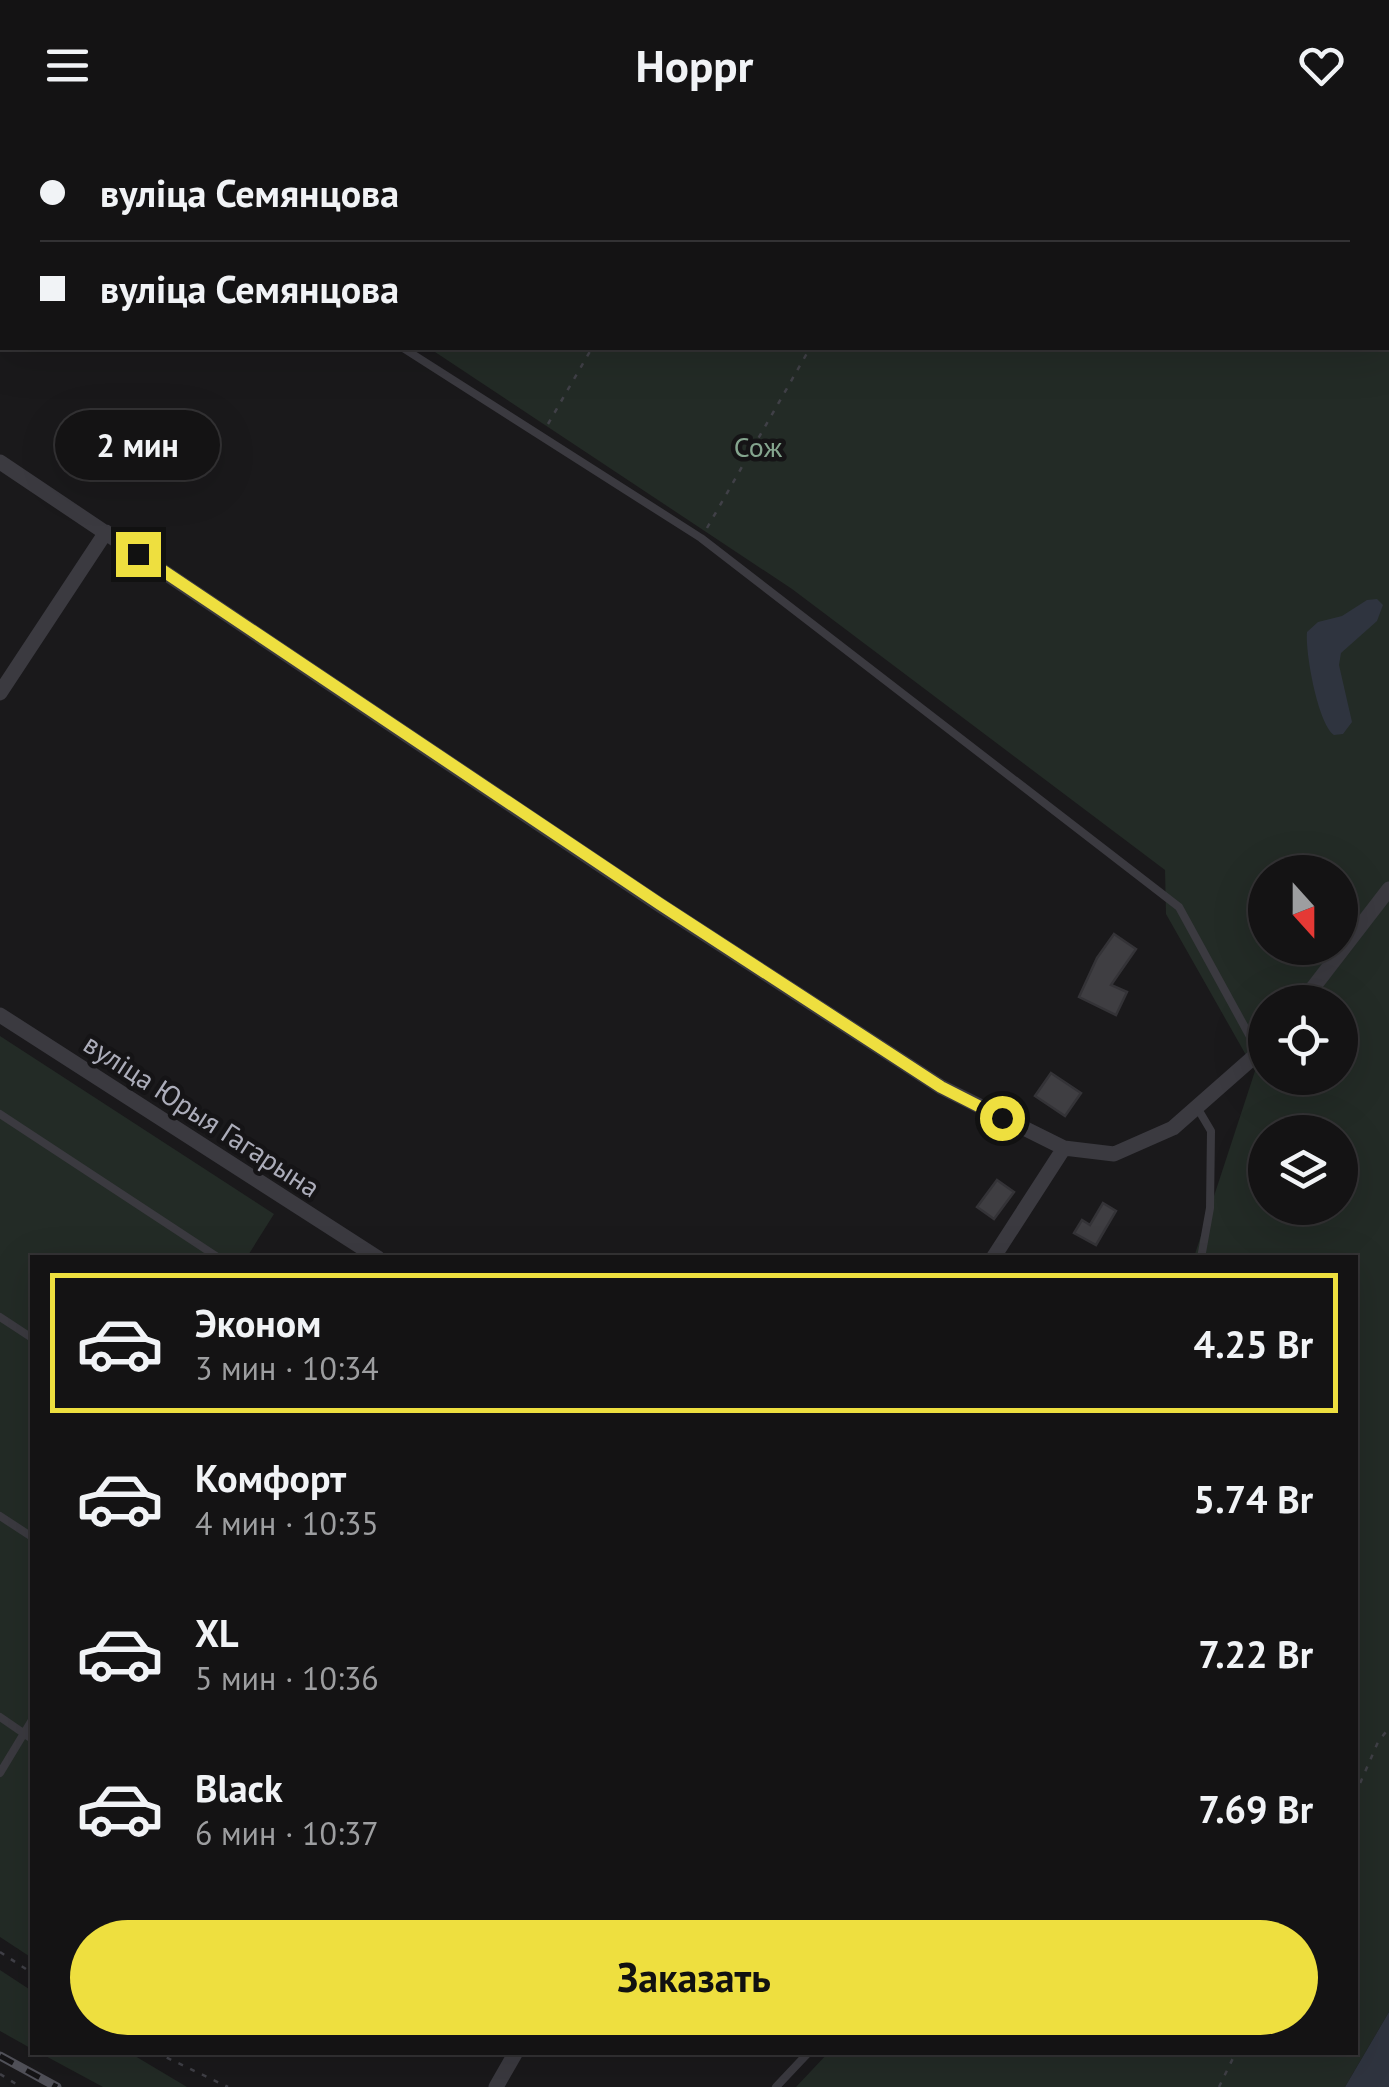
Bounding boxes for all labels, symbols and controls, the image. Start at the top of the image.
text: Hoppr [636,36,753,94]
icon: menu [40,38,95,93]
icon: heart [1294,38,1349,93]
text: вуліца Семянцова [100,168,399,217]
text: вуліца Семянцова [100,264,399,313]
callout: 2 мин [56,409,220,479]
text: 2 мин [96,424,179,466]
park label: Сож [734,428,783,465]
route end [116,532,161,577]
north arrow [1248,855,1358,965]
map controls [1248,855,1358,1225]
button: locate [1248,985,1358,1095]
street label: вуліца Юрыя Гагарына [77,1025,327,1205]
route start [980,1096,1025,1141]
button: layers [1248,1115,1358,1225]
icon: car [75,1298,165,1388]
text: Эконом [195,1298,321,1347]
text: 4.25 Br [1194,1319,1313,1368]
text: 3 мин · 10:34 [195,1347,379,1389]
icon: car [75,1453,165,1543]
text: Комфорт [195,1453,346,1502]
text: 5.74 Br [1194,1474,1313,1523]
text: 4 мин · 10:35 [195,1502,379,1544]
icon: car [75,1608,165,1698]
text: XL [195,1608,239,1657]
text: 7.22 Br [1198,1629,1313,1678]
text: 5 мин · 10:36 [195,1657,379,1699]
icon: car [75,1763,165,1853]
text: Black [195,1763,283,1812]
text: 7.69 Br [1198,1784,1313,1833]
text: 6 мин · 10:37 [195,1812,379,1854]
button: Заказать [70,1920,1318,2035]

